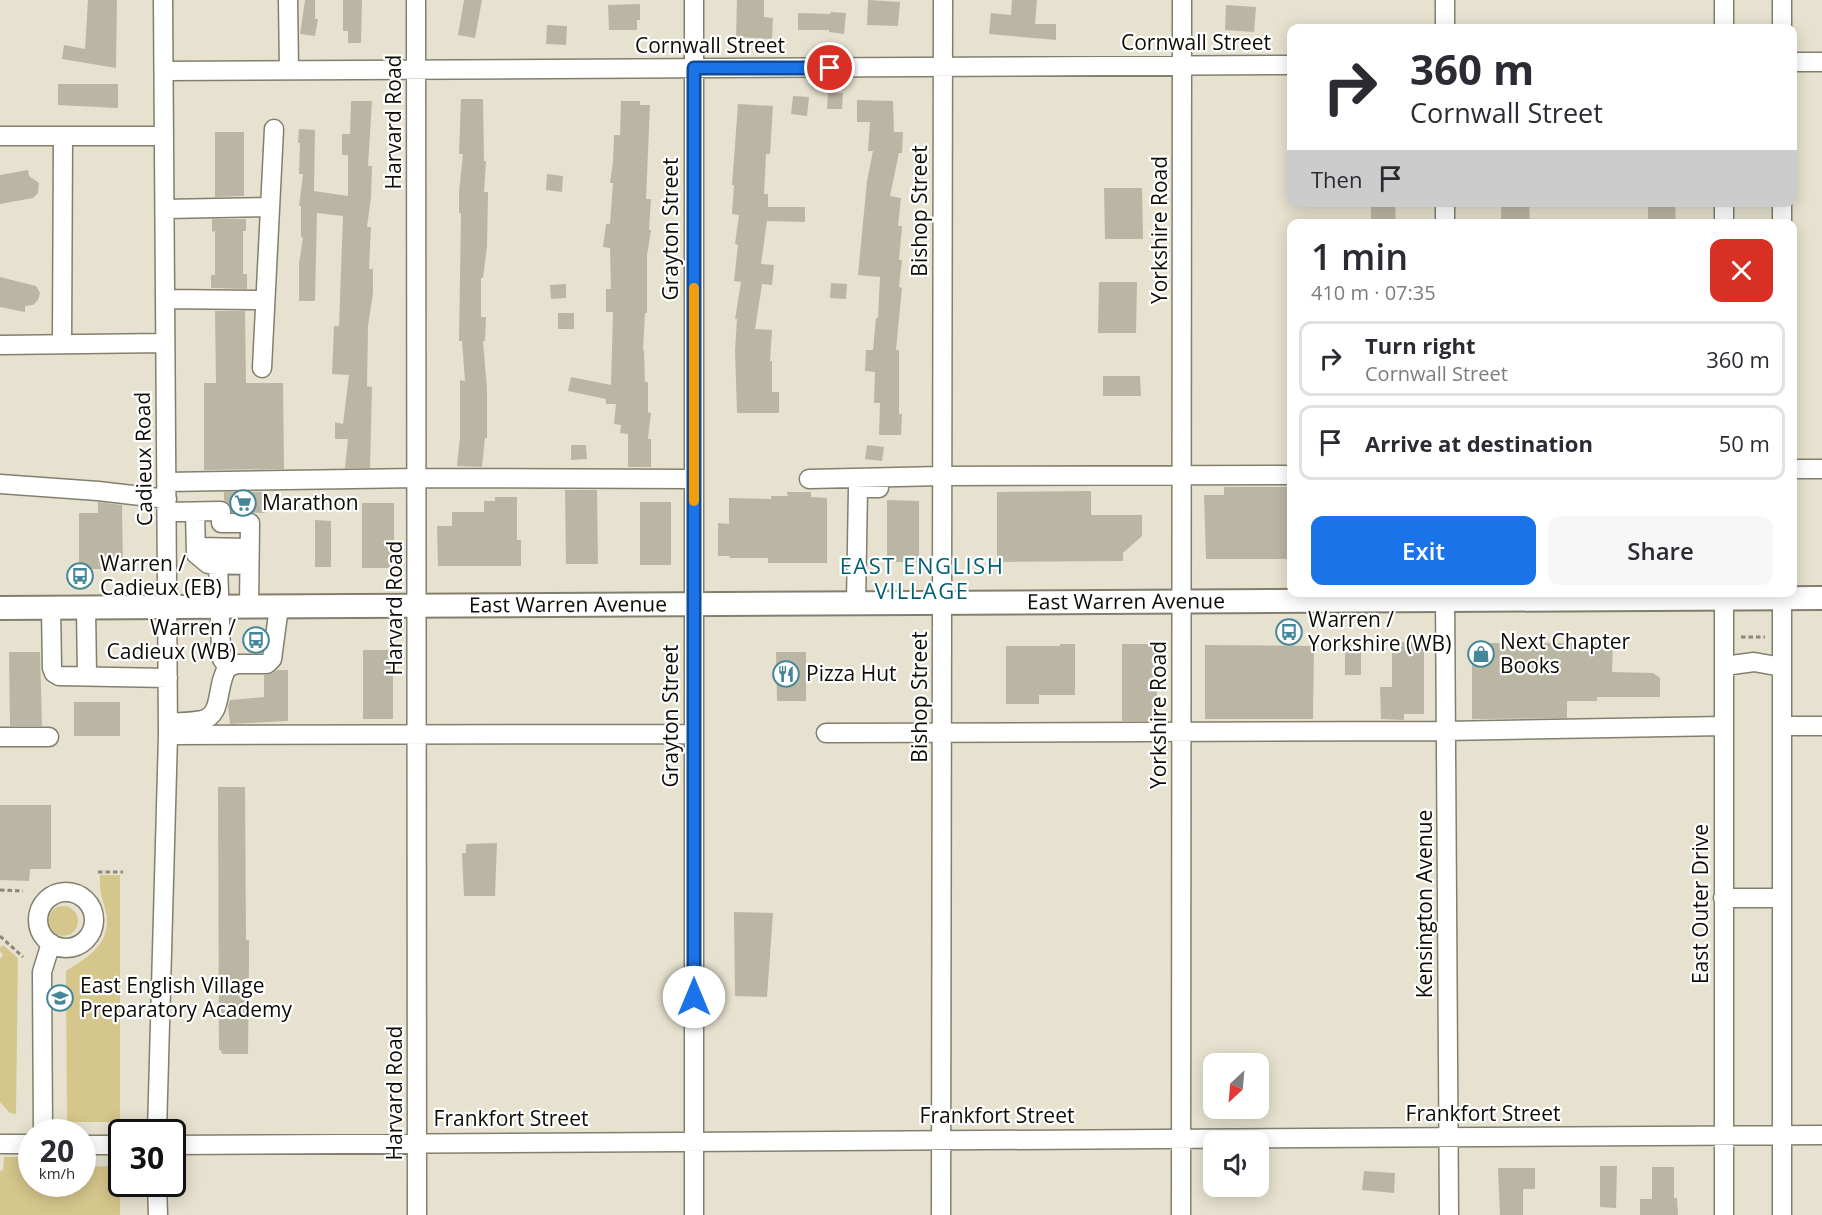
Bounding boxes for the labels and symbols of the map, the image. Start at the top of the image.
street label: Cornwall Street [1121,28,1271,56]
street label: Cornwall Street [635,31,785,59]
pin [804,42,855,93]
street label: Harvard Road [379,55,407,189]
street label: Bishop Street [905,145,933,277]
street label: Yorkshire Road [1145,156,1173,304]
street label: Grayton Street [656,157,684,301]
street label: Cadieux Road [128,392,158,526]
supermarket icon: Marathon [228,488,258,518]
place label: Marathon [262,488,359,516]
street label: Harvard Road [380,541,408,675]
place label: Warren / Cadieux (EB) [100,549,222,601]
district label: EAST ENGLISH VILLAGE [840,550,1004,605]
bus stop icon: Warren / Cadieux (EB) [65,561,95,591]
street label: East Warren Avenue [1027,586,1225,615]
street label: East Warren Avenue [469,589,667,618]
place label: Warren / Yorkshire (WB) [1308,605,1451,657]
place label: Warren / Cadieux (WB) [106,613,236,665]
bus stop icon: Warren / Yorkshire (WB) [1274,617,1304,647]
bus stop icon: Warren / Cadieux (WB) [241,625,271,655]
place label: Next Chapter Books [1500,627,1630,679]
street label: Bishop Street [905,631,933,763]
shop icon: Next Chapter Books [1466,639,1496,669]
street label: Yorkshire Road [1144,641,1172,789]
street label: Grayton Street [656,644,684,788]
restaurant icon: Pizza Hut [771,659,801,689]
place label: Pizza Hut [806,659,897,687]
street label: Kensington Avenue [1410,810,1438,998]
street label: East Outer Drive [1686,824,1714,984]
position arrow [662,965,726,1029]
place label: East English Village Preparatory Academy [80,971,293,1023]
school or university icon: East English Village Preparatory Academy [45,983,75,1013]
street label: Harvard Road [380,1026,408,1160]
north arrow [1203,1053,1269,1119]
street label: Frankfort Street [1406,1099,1560,1127]
street label: Frankfort Street [920,1101,1074,1129]
street label: Frankfort Street [434,1104,588,1132]
speed limit sign: 30 [108,1119,186,1197]

